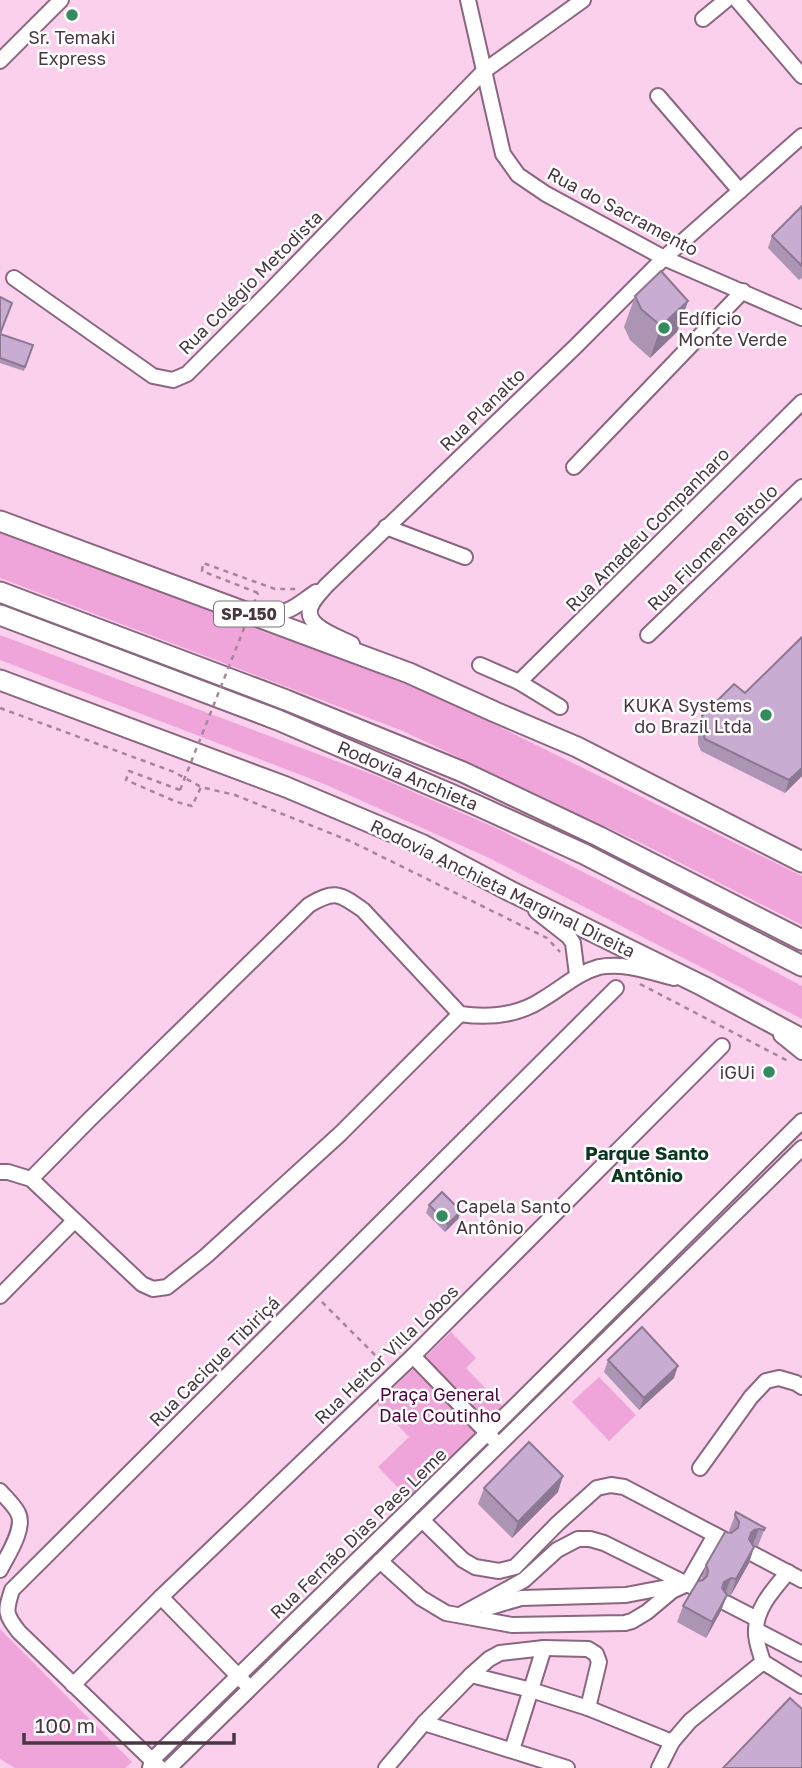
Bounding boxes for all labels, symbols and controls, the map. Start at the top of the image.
marker: Sr. Temaki Express [64,7,80,23]
place label: Sr. Temaki Express [28,26,116,69]
street label: Rua do Sacramento [544,162,702,260]
street label: Rua Colégio Metodista [173,205,327,359]
place label: Edíficio Monte Verde [678,307,787,350]
marker: Edíficio Monte Verde [656,320,672,336]
street label: Rua Planalto [435,363,529,455]
street label: Rua Amadeu Companharo [560,442,734,616]
street label: Rua Filomena Bitolo [642,479,782,615]
road number: SP-150 [214,601,284,626]
place label: KUKA Systems do Brazil Ltda [623,694,752,737]
marker: KUKA Systems do Brazil Ltda [758,707,774,723]
street label: Rodovia Anchieta [334,735,482,815]
street label: Rodovia Anchieta Marginal Direita [367,814,639,962]
place label: iGUi [720,1061,755,1083]
marker: iGUi [761,1064,777,1080]
district label: Parque Santo Antônio [585,1141,709,1186]
place label: Capela Santo Antônio [456,1195,571,1238]
marker: Capela Santo Antônio [434,1208,450,1224]
street label: Rua Heitor Villa Lobos [310,1280,462,1428]
street label: Rua Cacique Tibiriçá [144,1291,284,1431]
park label: Praça General Dale Coutinho [379,1383,501,1426]
street label: Rua Fernão Dias Paes Leme [265,1443,451,1623]
scale bar [24,1702,234,1746]
text: 100 m [35,1712,95,1738]

